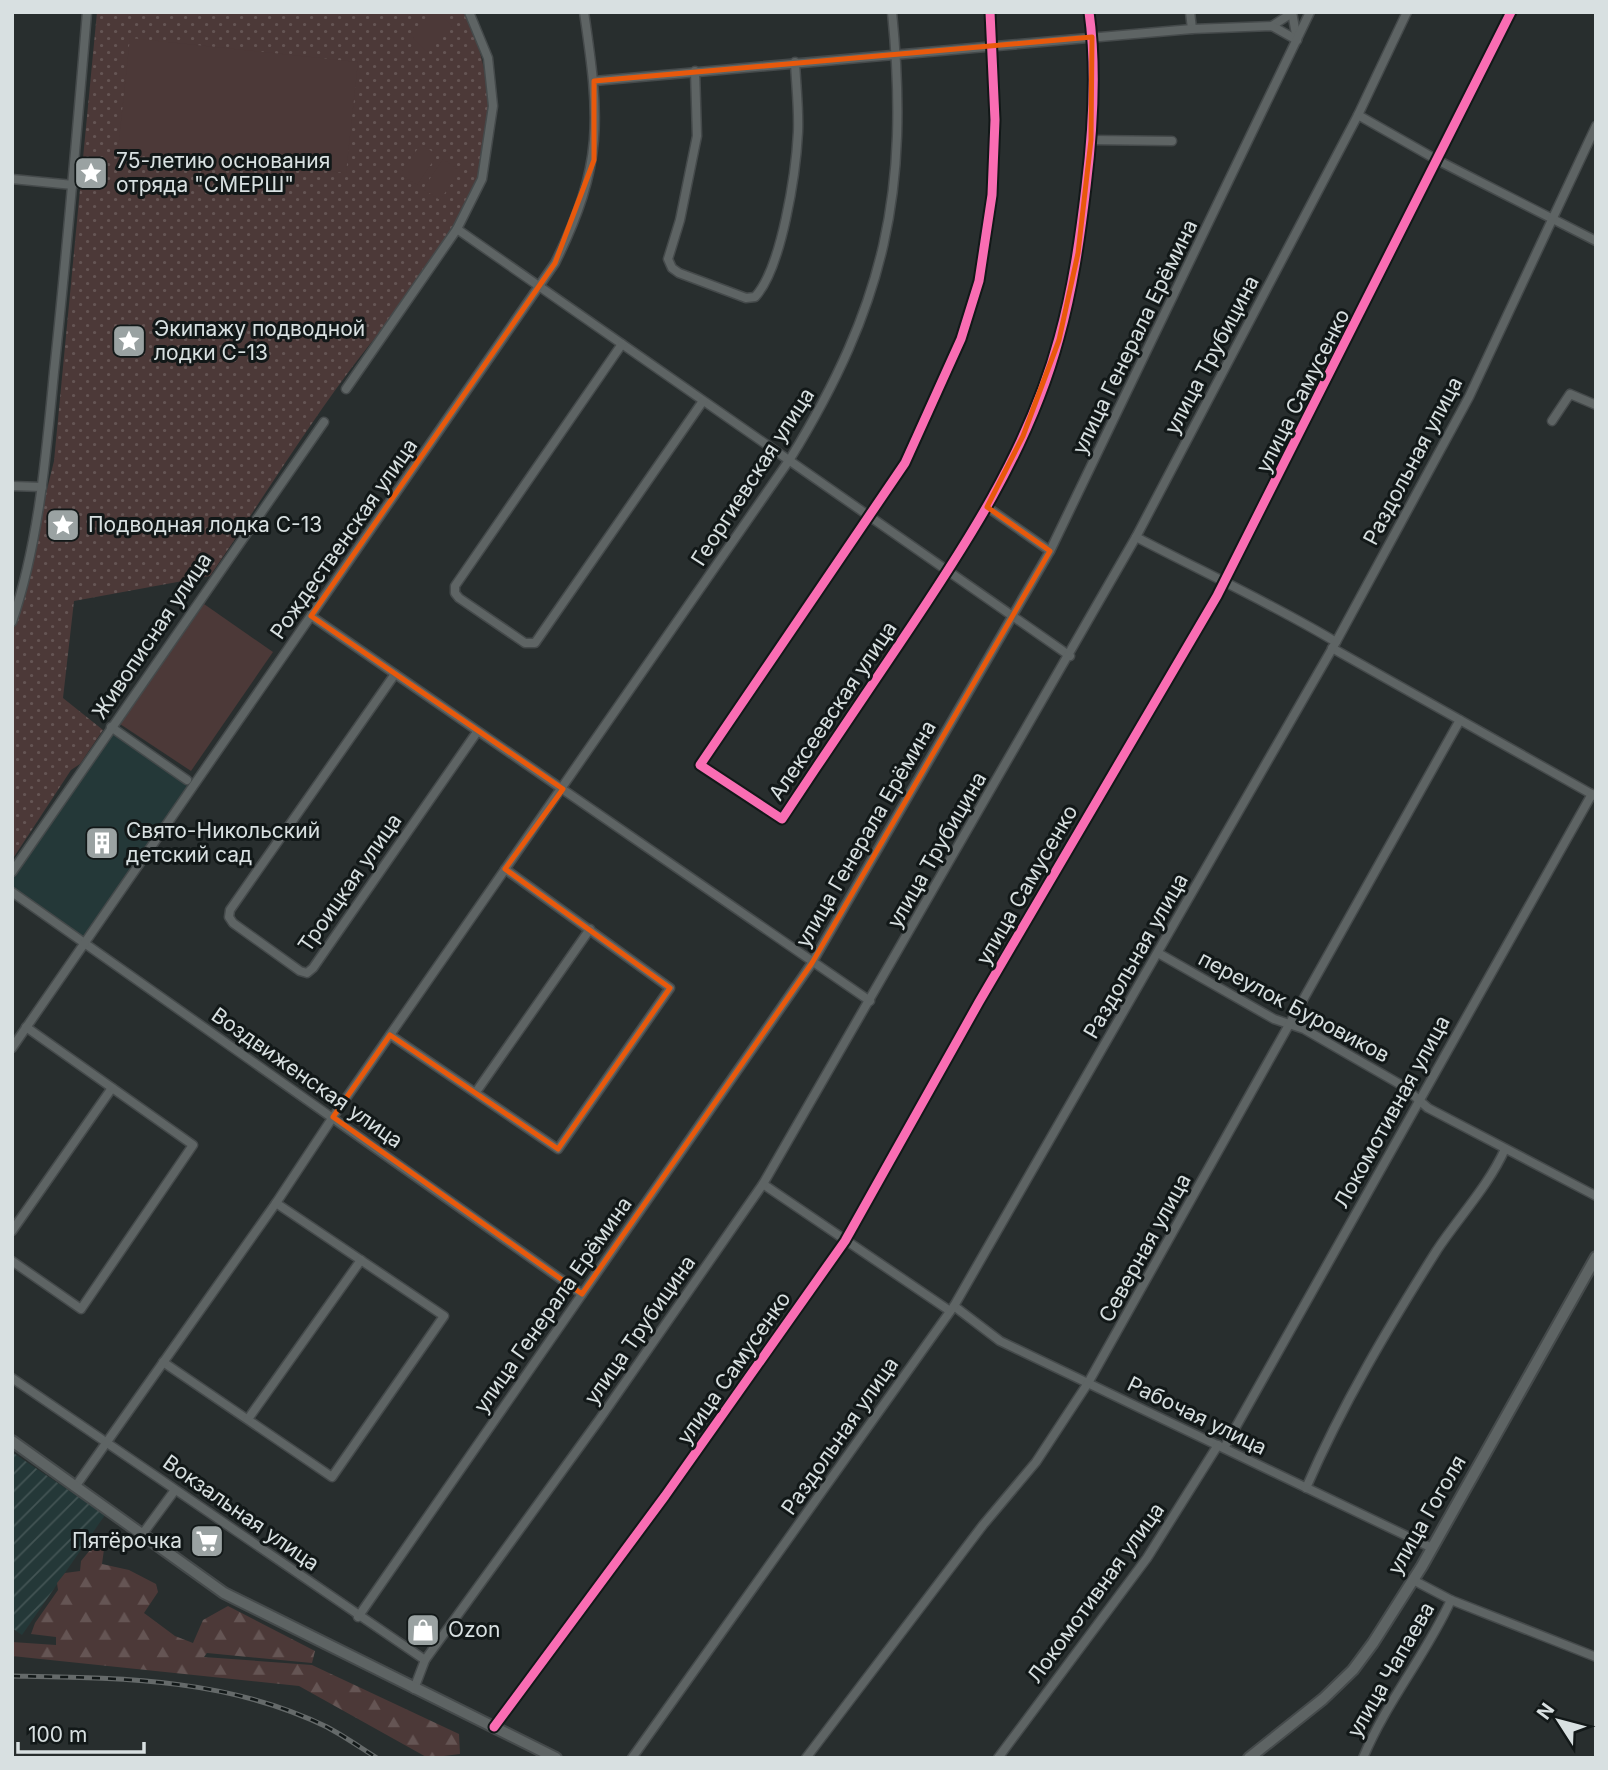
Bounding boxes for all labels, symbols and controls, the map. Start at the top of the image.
place label: 75-летию основания отряда "СМЕРШ" [116,148,330,197]
place icon: 75-летию основания отряда "СМЕРШ" [72,154,110,192]
street label: улица Генерала Ерёмина [1067,215,1202,458]
street label: улица Трубицина [1159,271,1264,438]
street label: улица Самусенко [1250,305,1355,477]
place label: Экипажу подводной лодки С-13 [154,316,365,365]
place icon: Экипажу подводной лодки С-13 [110,322,148,360]
street label: Раздольная улица [1358,373,1467,549]
street label: Георгиевская улица [686,383,819,570]
street label: Рождественская улица [265,434,422,644]
place icon: Подводная лодка С-13 [44,506,82,544]
place label: Подводная лодка С-13 [88,512,322,537]
street label: Живописная улица [87,548,217,724]
street label: Алексеевская улица [763,616,902,805]
street label: улица Генерала Ерёмина [790,716,941,952]
street label: улица Трубицина [882,767,991,932]
street label: улица Самусенко [971,800,1083,969]
street label: Троицкая улица [293,809,407,957]
place label: Свято-Никольский детский сад [126,818,320,867]
building icon: Свято-Никольский детский сад [83,824,121,862]
street label: Раздольная улица [1078,869,1193,1043]
street label: переулок Буровиков [1195,946,1394,1067]
street label: Воздвиженская улица [207,1002,408,1153]
street label: Локомотивная улица [1328,1011,1455,1212]
street label: Северная улица [1093,1169,1196,1326]
street label: улица Генерала Ерёмина [468,1192,637,1418]
street label: улица Трубицина [579,1250,700,1409]
street label: улица Самусенко [672,1287,796,1449]
street label: Раздольная улица [776,1352,903,1519]
street label: Рабочая улица [1124,1371,1271,1460]
street label: Вокзальная улица [158,1449,324,1576]
street label: улица Гоголя [1382,1451,1471,1579]
street label: Локомотивная улица [1022,1498,1169,1688]
supermarket icon: Пятёрочка [188,1522,226,1560]
place label: Пятёрочка [72,1528,182,1553]
street label: улица Чапаева [1342,1598,1439,1742]
shop icon: Ozon [404,1611,442,1649]
place label: Ozon [448,1617,500,1642]
north arrow [1524,1686,1594,1756]
text: N [1532,1699,1559,1724]
scale bar [18,1710,144,1754]
text: 100 m [28,1722,87,1747]

